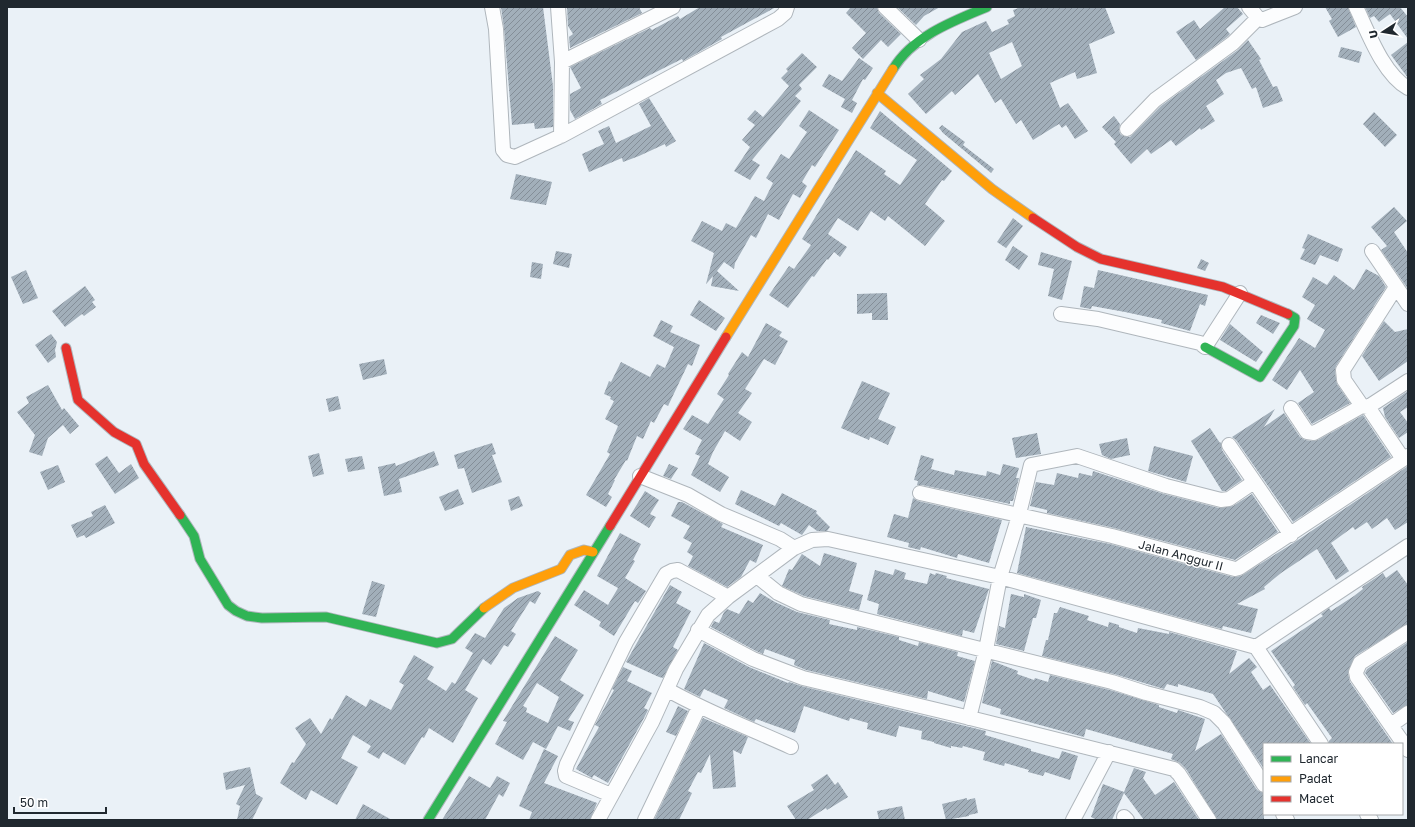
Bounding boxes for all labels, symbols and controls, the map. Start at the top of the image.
north arrow [1363,12,1403,52]
text: U [1366,29,1380,39]
street label: Jalan Anggur II [1137,536,1225,574]
legend [1263,743,1403,815]
text: Lancar [1299,751,1338,766]
text: Padat [1299,771,1333,786]
scale bar [14,789,106,815]
text: Macet [1299,791,1335,806]
text: 50 m [20,795,48,810]

